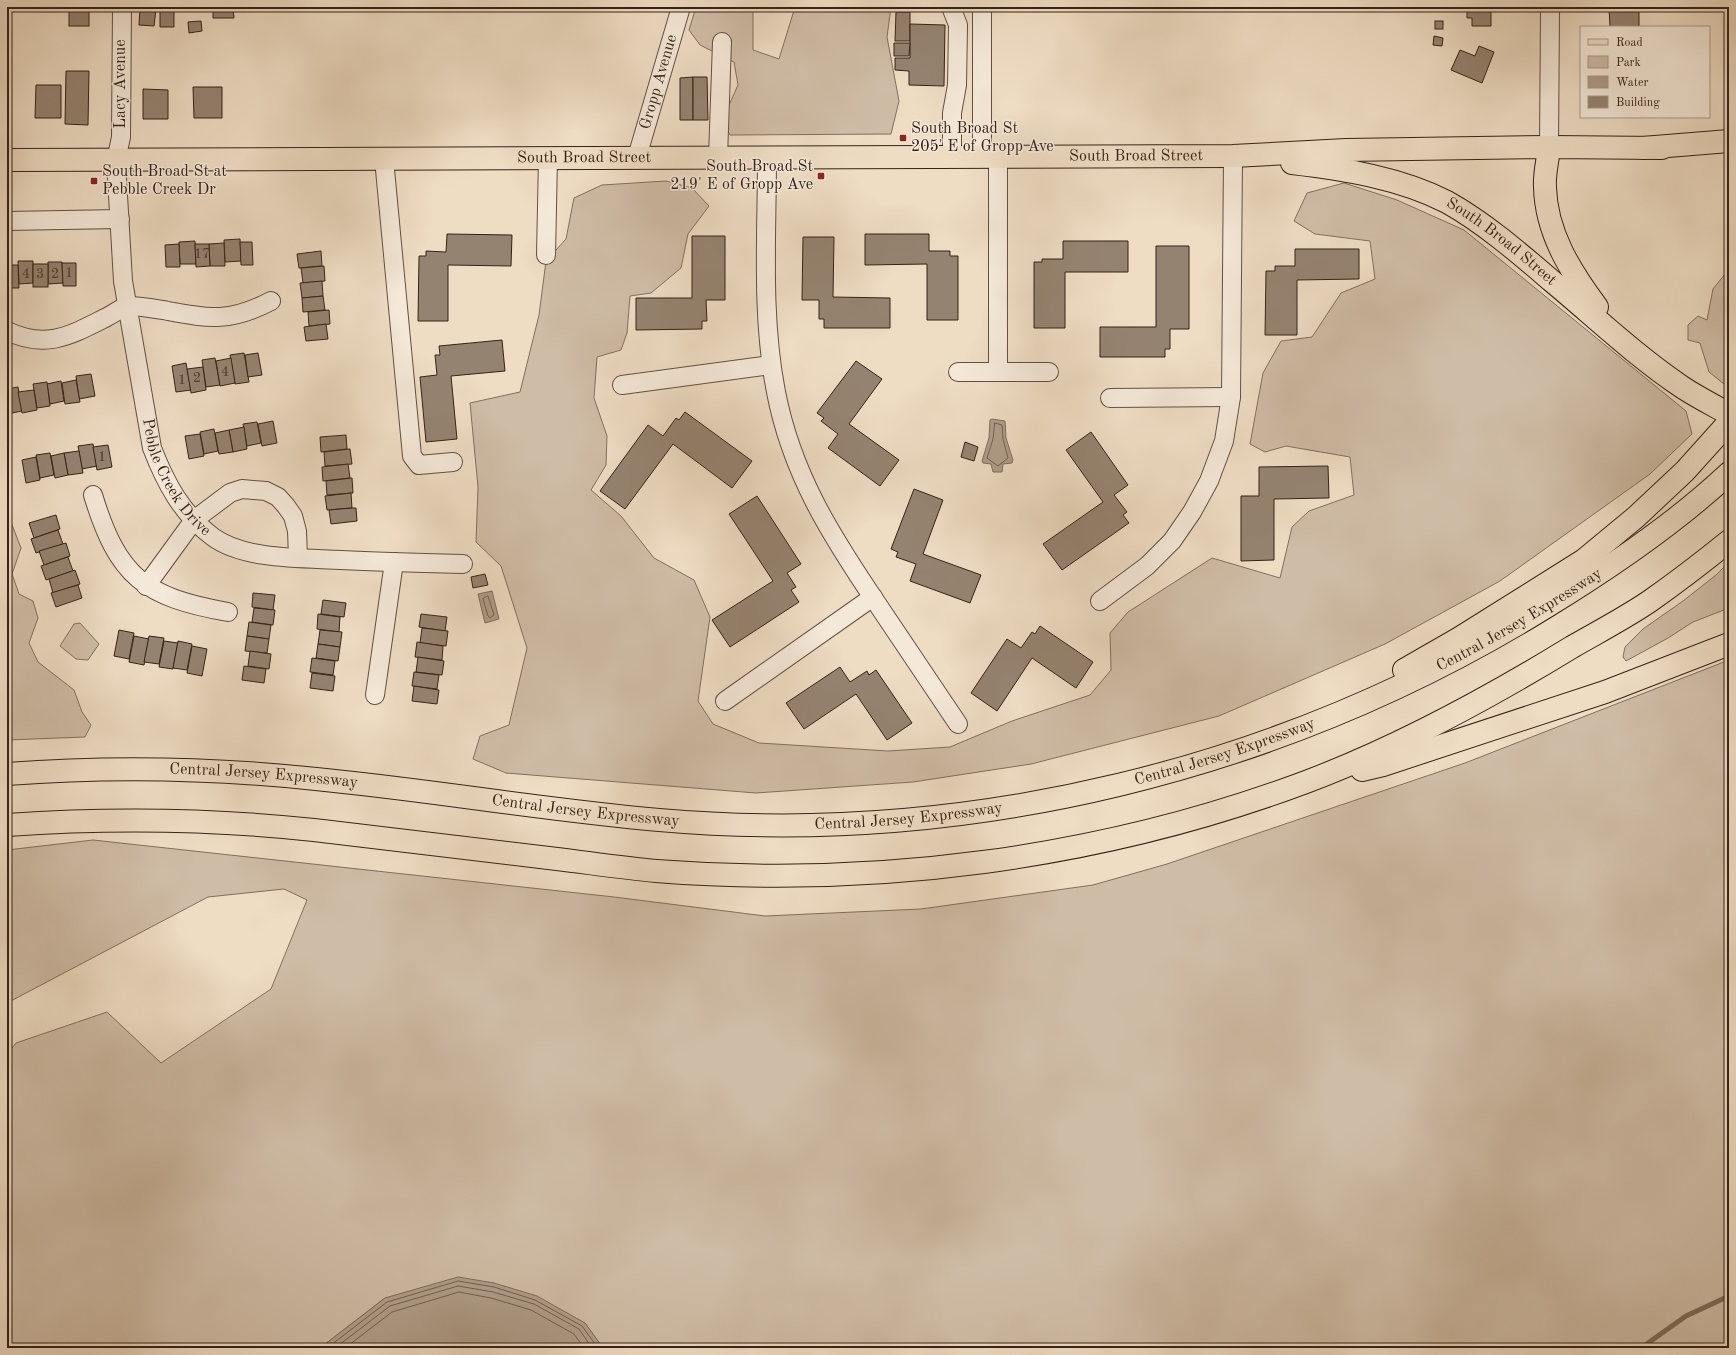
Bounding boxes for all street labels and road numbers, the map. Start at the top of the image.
street label: Gropp Avenue [637,33,680,131]
street label: Lacy Avenue [113,39,129,129]
street label: South Broad Street [1069,148,1203,165]
street label: South Broad Street [517,150,651,166]
street label: South Broad Street [1443,195,1559,289]
street label: Pebble Creek Drive [139,417,213,539]
street label: Central Jersey Expressway [1434,565,1605,675]
street label: Central Jersey Expressway [1133,715,1318,789]
street label: Central Jersey Expressway [169,762,359,791]
street label: Central Jersey Expressway [491,793,681,830]
street label: Central Jersey Expressway [814,800,1004,833]

